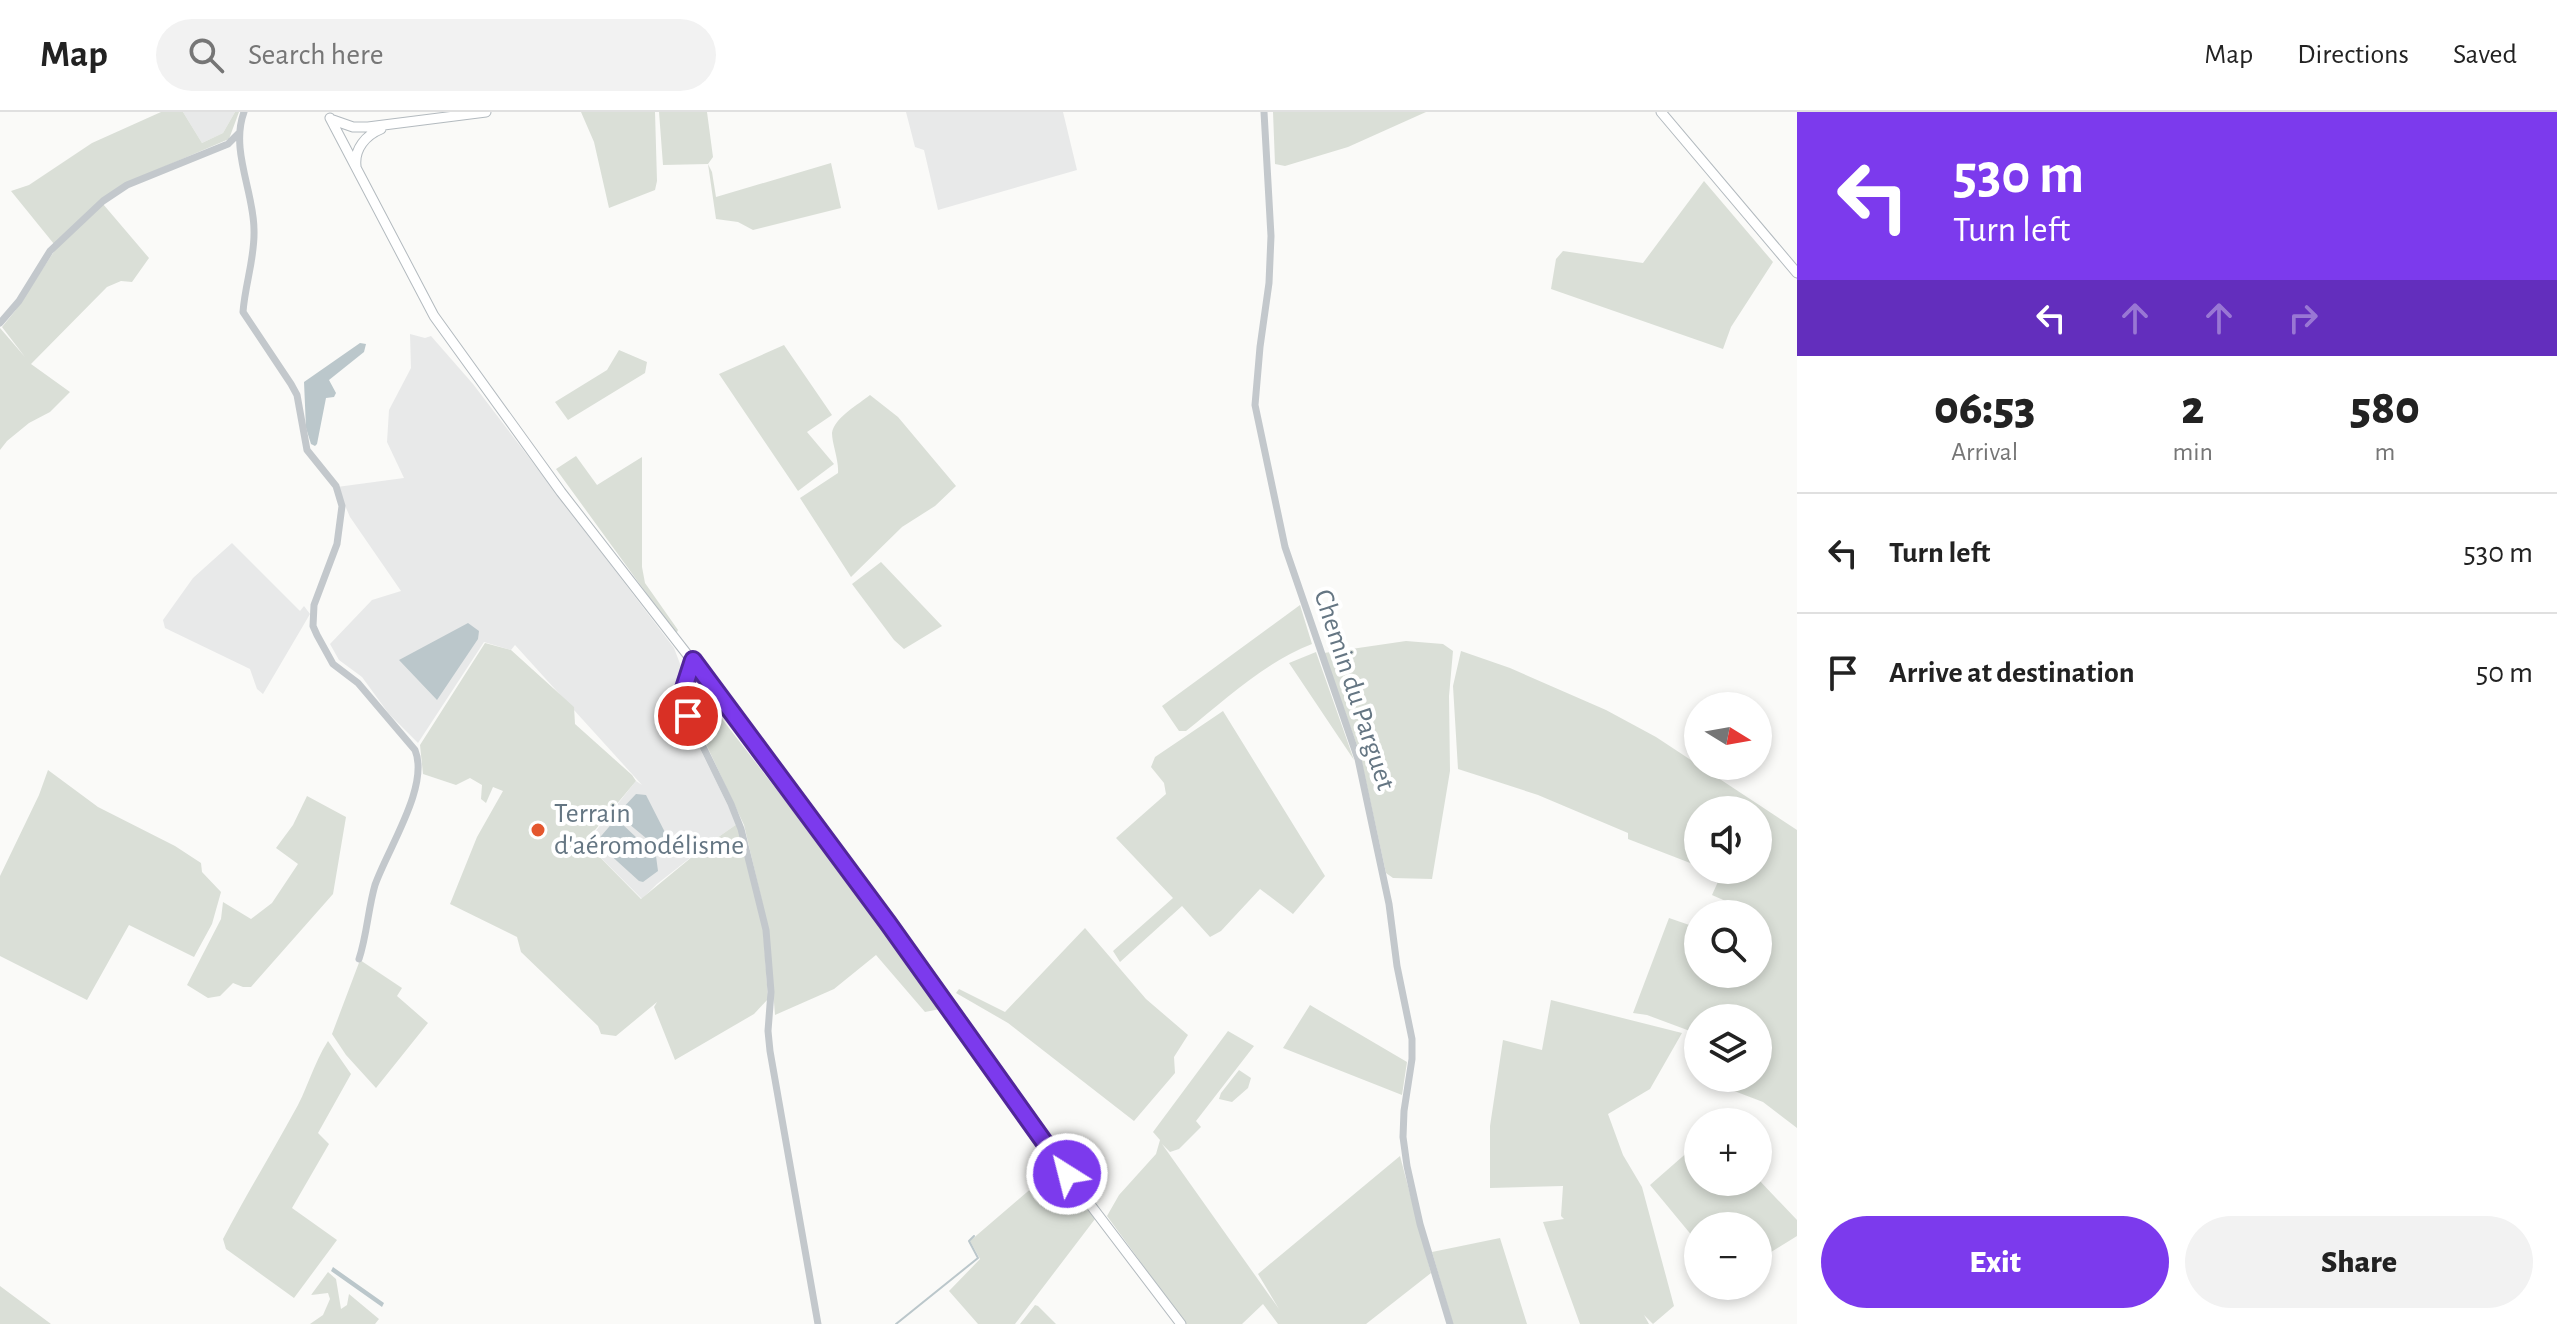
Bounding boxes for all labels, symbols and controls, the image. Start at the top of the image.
search box [156,19,716,91]
icon: search [184,33,228,77]
text: Map [40,36,108,74]
text: Search here [248,40,384,70]
text: Map [2204,41,2253,69]
text: Directions [2297,41,2409,69]
text: Saved [2453,41,2517,69]
icon: left [1821,144,1925,248]
text: 530 m [1953,147,2084,203]
text: Turn left [1953,212,2070,248]
icon: left [2029,296,2073,340]
icon: ahead [2113,296,2157,340]
icon: ahead [2197,296,2241,340]
icon: right [2281,296,2325,340]
text: 06:53 [1934,385,2035,433]
text: 2 [2181,385,2204,433]
text: 580 [2350,385,2420,433]
text: Arrival [1951,439,2018,465]
text: min [2172,439,2213,465]
text: m [2375,439,2395,465]
icon: left [1821,531,1865,575]
text: Turn left [1889,538,1990,568]
text: 530 m [2463,538,2533,568]
street label: Chemin du Parguet [1308,586,1400,794]
icon: arrive [1821,651,1865,695]
text: Arrive at destination [1889,658,2135,688]
text: 50 m [2476,658,2533,688]
pin [654,682,722,750]
north arrow [1684,692,1772,780]
map controls [1684,692,1772,1300]
icon: arrive [666,694,710,738]
button: sound [1684,796,1772,884]
place label: Terrain d'aéromodélisme [554,800,744,860]
marker: Terrain d'aéromodélisme [529,821,547,839]
button: search [1684,900,1772,988]
button: layers [1684,1004,1772,1092]
button: + [1684,1108,1772,1196]
position arrow [1025,1132,1109,1216]
button: − [1684,1212,1772,1300]
button: Exit [1821,1216,2169,1308]
button: Share [2185,1216,2533,1308]

